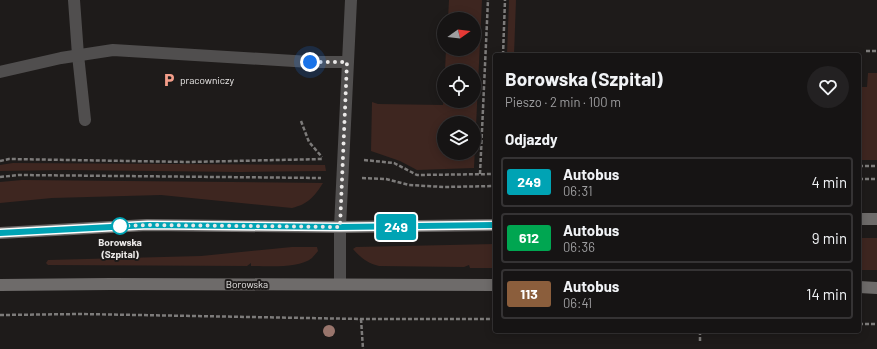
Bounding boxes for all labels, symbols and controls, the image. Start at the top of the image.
north arrow [437,12,481,56]
map controls [437,12,481,160]
your location [300,52,320,72]
button: locate [437,64,481,108]
button: heart [807,66,849,108]
text: Borowska (Szpital) [505,67,662,90]
parking icon: pracowniczy [161,72,177,88]
place label: pracowniczy [180,74,234,86]
text: Pieszo · 2 min · 100 m [505,94,621,110]
button: layers [437,116,481,160]
text: Odjazdy [505,130,557,148]
text: Autobus [563,165,619,183]
text: 249 [517,173,541,190]
text: 4 min [811,173,847,191]
text: 06:31 [563,183,593,199]
line badge: 249 [373,214,419,240]
marker: Borowska (Szpital) [111,217,129,235]
text: 249 [384,218,408,235]
text: Autobus [563,221,619,239]
text: 612 [519,229,539,246]
text: 9 min [812,229,847,247]
place label: Borowska (Szpital) [98,236,142,260]
text: 06:36 [563,239,595,255]
text: Autobus [563,277,619,295]
street label: Borowska [226,278,268,290]
text: 113 [520,285,538,302]
text: 14 min [806,285,847,303]
text: 06:41 [563,295,592,311]

